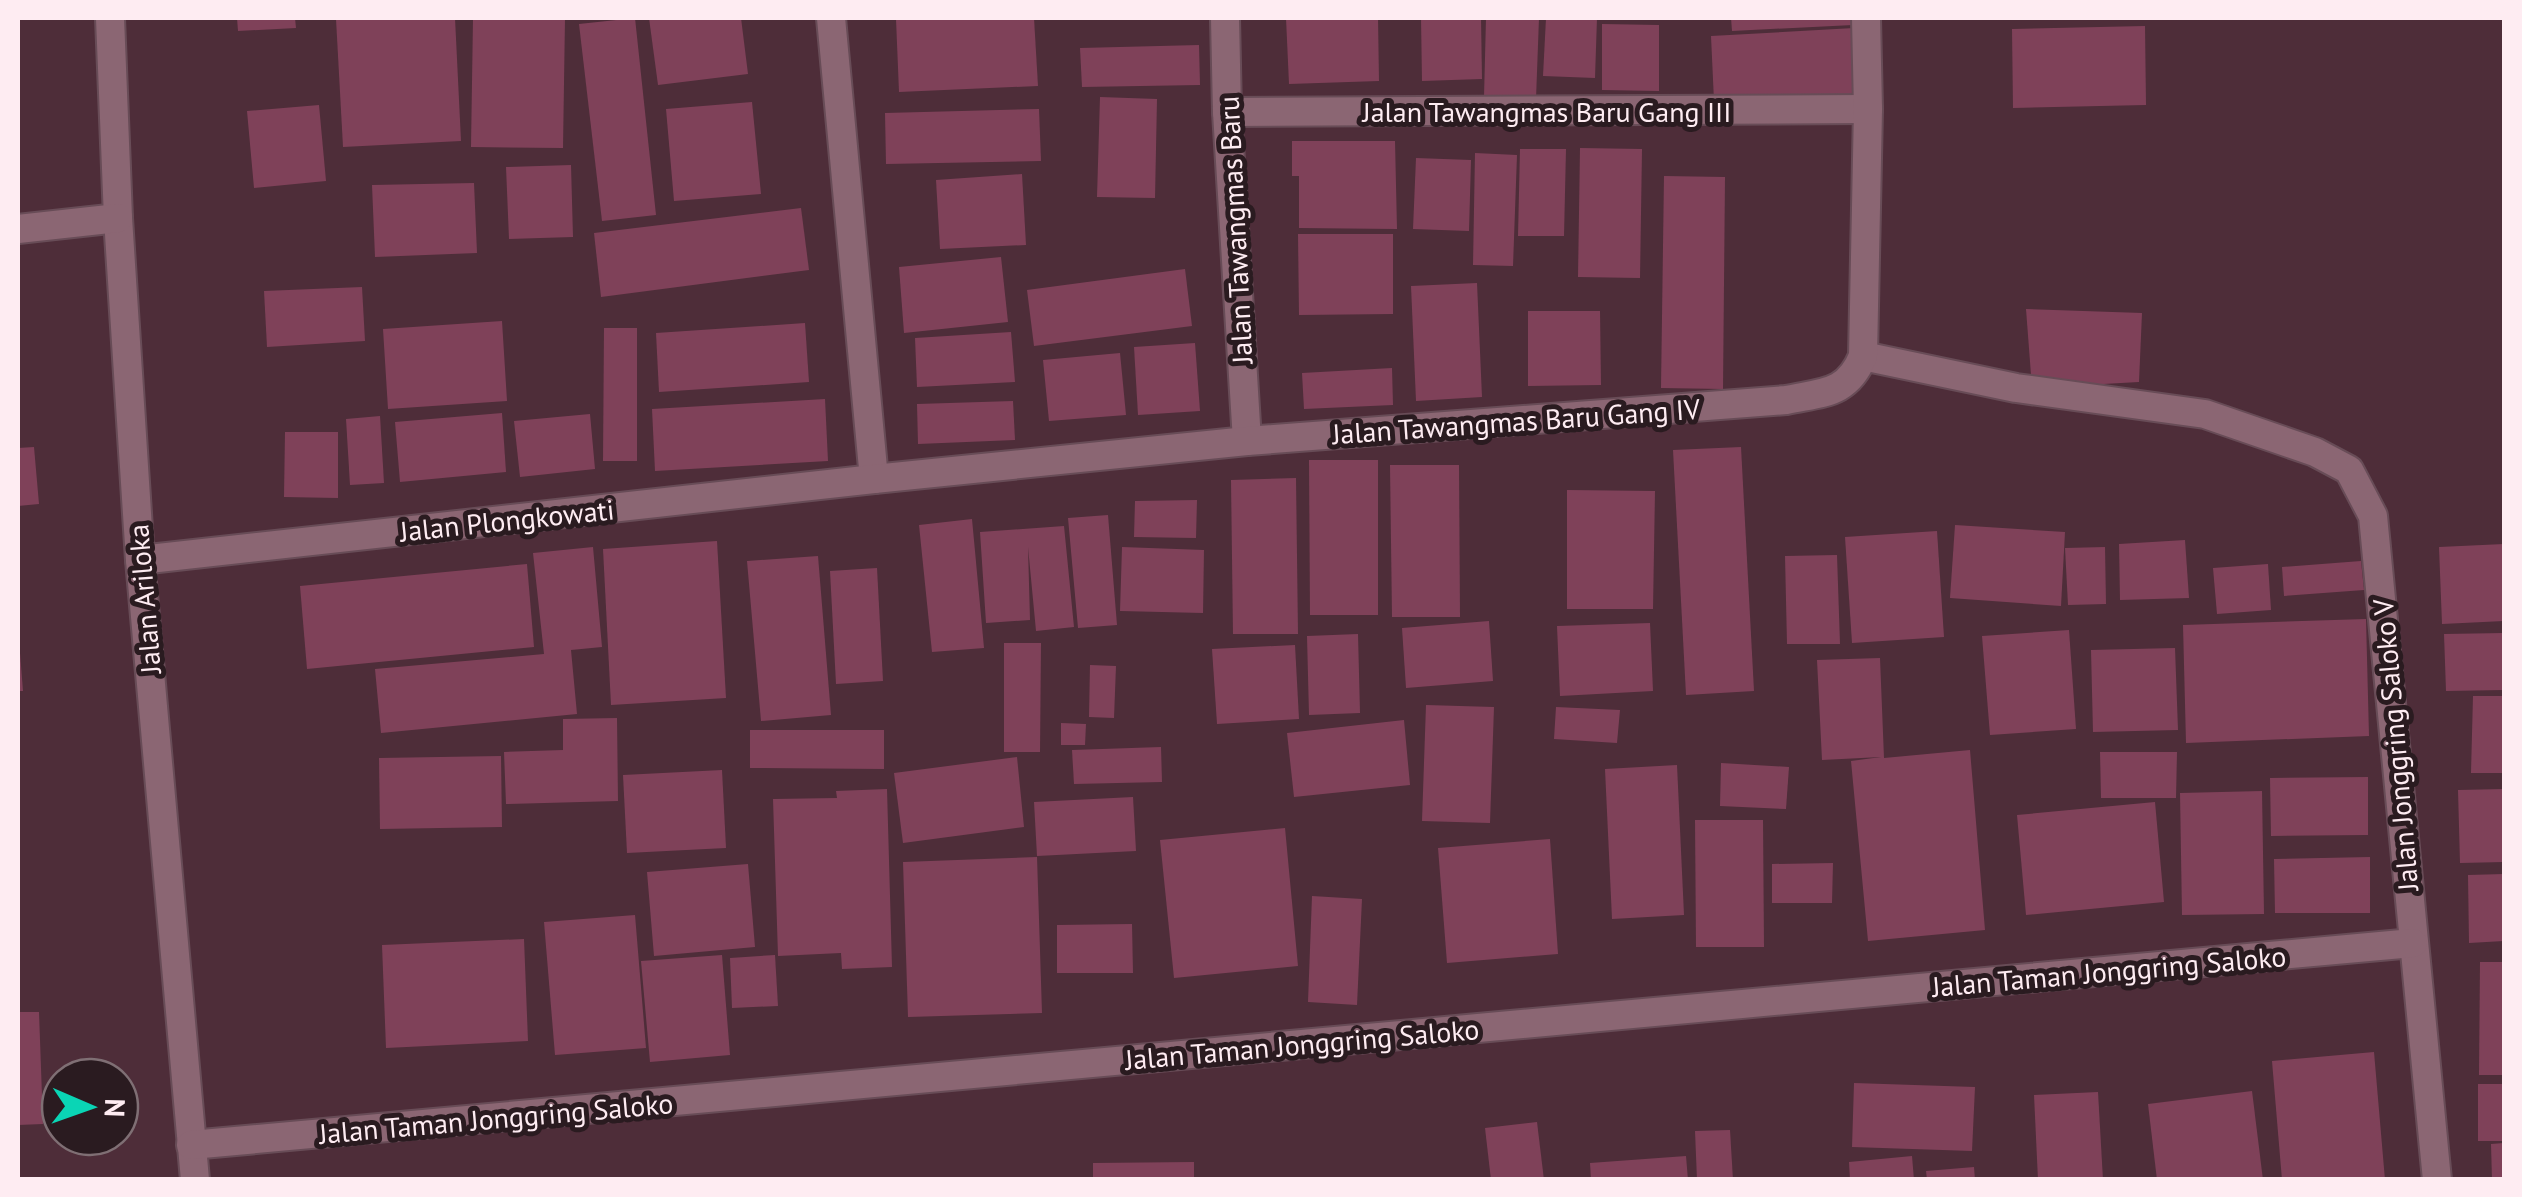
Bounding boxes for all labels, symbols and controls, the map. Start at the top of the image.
street label: Jalan Tawangmas Baru Gang III [1362,93,1731,130]
street label: Jalan Tawangmas Baru [1210,95,1261,366]
street label: Jalan Tawangmas Baru Gang IV [1330,390,1701,452]
street label: Jalan Plongkowati [397,490,616,550]
street label: Jalan Ariloka [119,523,169,676]
street label: Jalan Jonggring Saloko V [2364,597,2426,893]
street label: Jalan Taman Jonggring Saloko [1929,937,2288,1005]
street label: Jalan Taman Jonggring Saloko [1122,1010,1481,1078]
north arrow [40,1057,140,1157]
street label: Jalan Taman Jonggring Saloko [316,1084,675,1152]
text: N [97,1098,134,1118]

